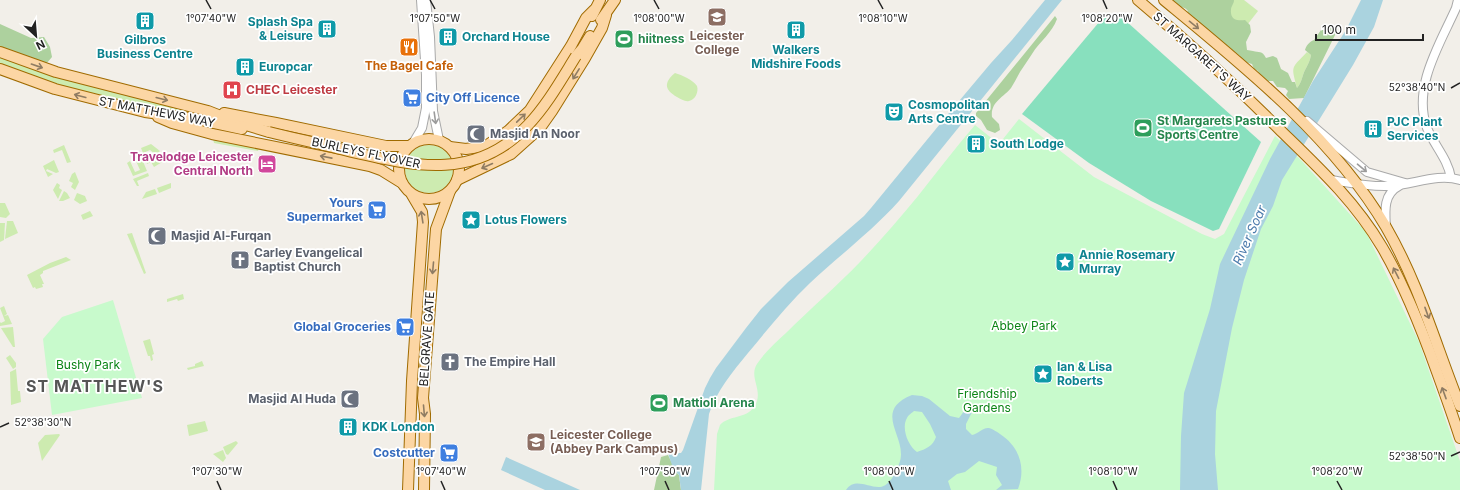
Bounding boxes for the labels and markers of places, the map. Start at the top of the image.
school or university icon: Leicester College [706,6,728,28]
building icon: Gilbros Business Centre [134,10,156,32]
place label: Splash Spa & Leisure [248,14,313,43]
building icon: Splash Spa & Leisure [316,18,338,40]
building icon: Walkers Midshire Foods [785,19,807,41]
building icon: Orchard House [437,26,459,48]
sports icon: hiitness [613,28,635,50]
place label: Leicester College [690,28,744,57]
place label: Orchard House [462,29,550,44]
place label: hiitness [638,31,685,46]
place label: Gilbros Business Centre [97,32,193,61]
restaurant icon: The Bagel Cafe [398,36,420,58]
place label: Walkers Midshire Foods [751,42,841,71]
building icon: Europcar [234,56,256,78]
place label: The Bagel Cafe [365,58,453,73]
place label: Europcar [259,59,312,74]
hospital icon: CHEC Leicester [221,79,243,101]
place label: CHEC Leicester [246,82,337,97]
supermarket icon: City Off Licence [401,87,423,109]
place label: City Off Licence [426,90,520,105]
place label: Cosmopolitan Arts Centre [908,97,990,126]
theatre icon: Cosmopolitan Arts Centre [883,101,905,123]
place label: St Margarets Pastures Sports Centre [1157,113,1287,142]
place label: PJC Plant Services [1387,114,1443,143]
sports icon: St Margarets Pastures Sports Centre [1132,117,1154,139]
building icon: PJC Plant Services [1362,118,1384,140]
mosque icon: Masjid An Noor [465,123,487,145]
place label: Masjid An Noor [490,126,580,141]
building icon: South Lodge [965,133,987,155]
place label: South Lodge [990,136,1064,151]
place label: Travelodge Leicester Central North [130,149,253,178]
hotel icon: Travelodge Leicester Central North [256,153,278,175]
place label: Yours Supermarket [287,195,364,224]
supermarket icon: Yours Supermarket [366,199,388,221]
place icon: Lotus Flowers [460,209,482,231]
place label: Lotus Flowers [485,212,567,227]
mosque icon: Masjid Al-Furqan [146,225,168,247]
place label: Masjid Al-Furqan [171,228,271,243]
place label: Carley Evangelical Baptist Church [254,245,363,274]
place label: Annie Rosemary Murray [1079,247,1176,276]
church icon: Carley Evangelical Baptist Church [229,249,251,271]
place icon: Annie Rosemary Murray [1054,251,1076,273]
supermarket icon: Global Groceries [394,316,416,338]
place label: Global Groceries [293,319,391,334]
church icon: The Empire Hall [439,351,461,373]
place label: The Empire Hall [464,354,556,369]
place label: Ian & Lisa Roberts [1057,359,1112,388]
place icon: Ian & Lisa Roberts [1032,363,1054,385]
mosque icon: Masjid Al Huda [339,388,361,410]
place label: Masjid Al Huda [248,391,336,406]
sports icon: Mattioli Arena [648,392,670,414]
place label: Mattioli Arena [673,395,755,410]
building icon: KDK London [337,416,359,438]
place label: KDK London [362,419,435,434]
place label: Leicester College (Abbey Park Campus) [550,427,678,456]
school or university icon: Leicester College (Abbey Park Campus) [525,431,547,453]
supermarket icon: Costcutter [438,442,460,464]
place label: Costcutter [373,445,435,460]

